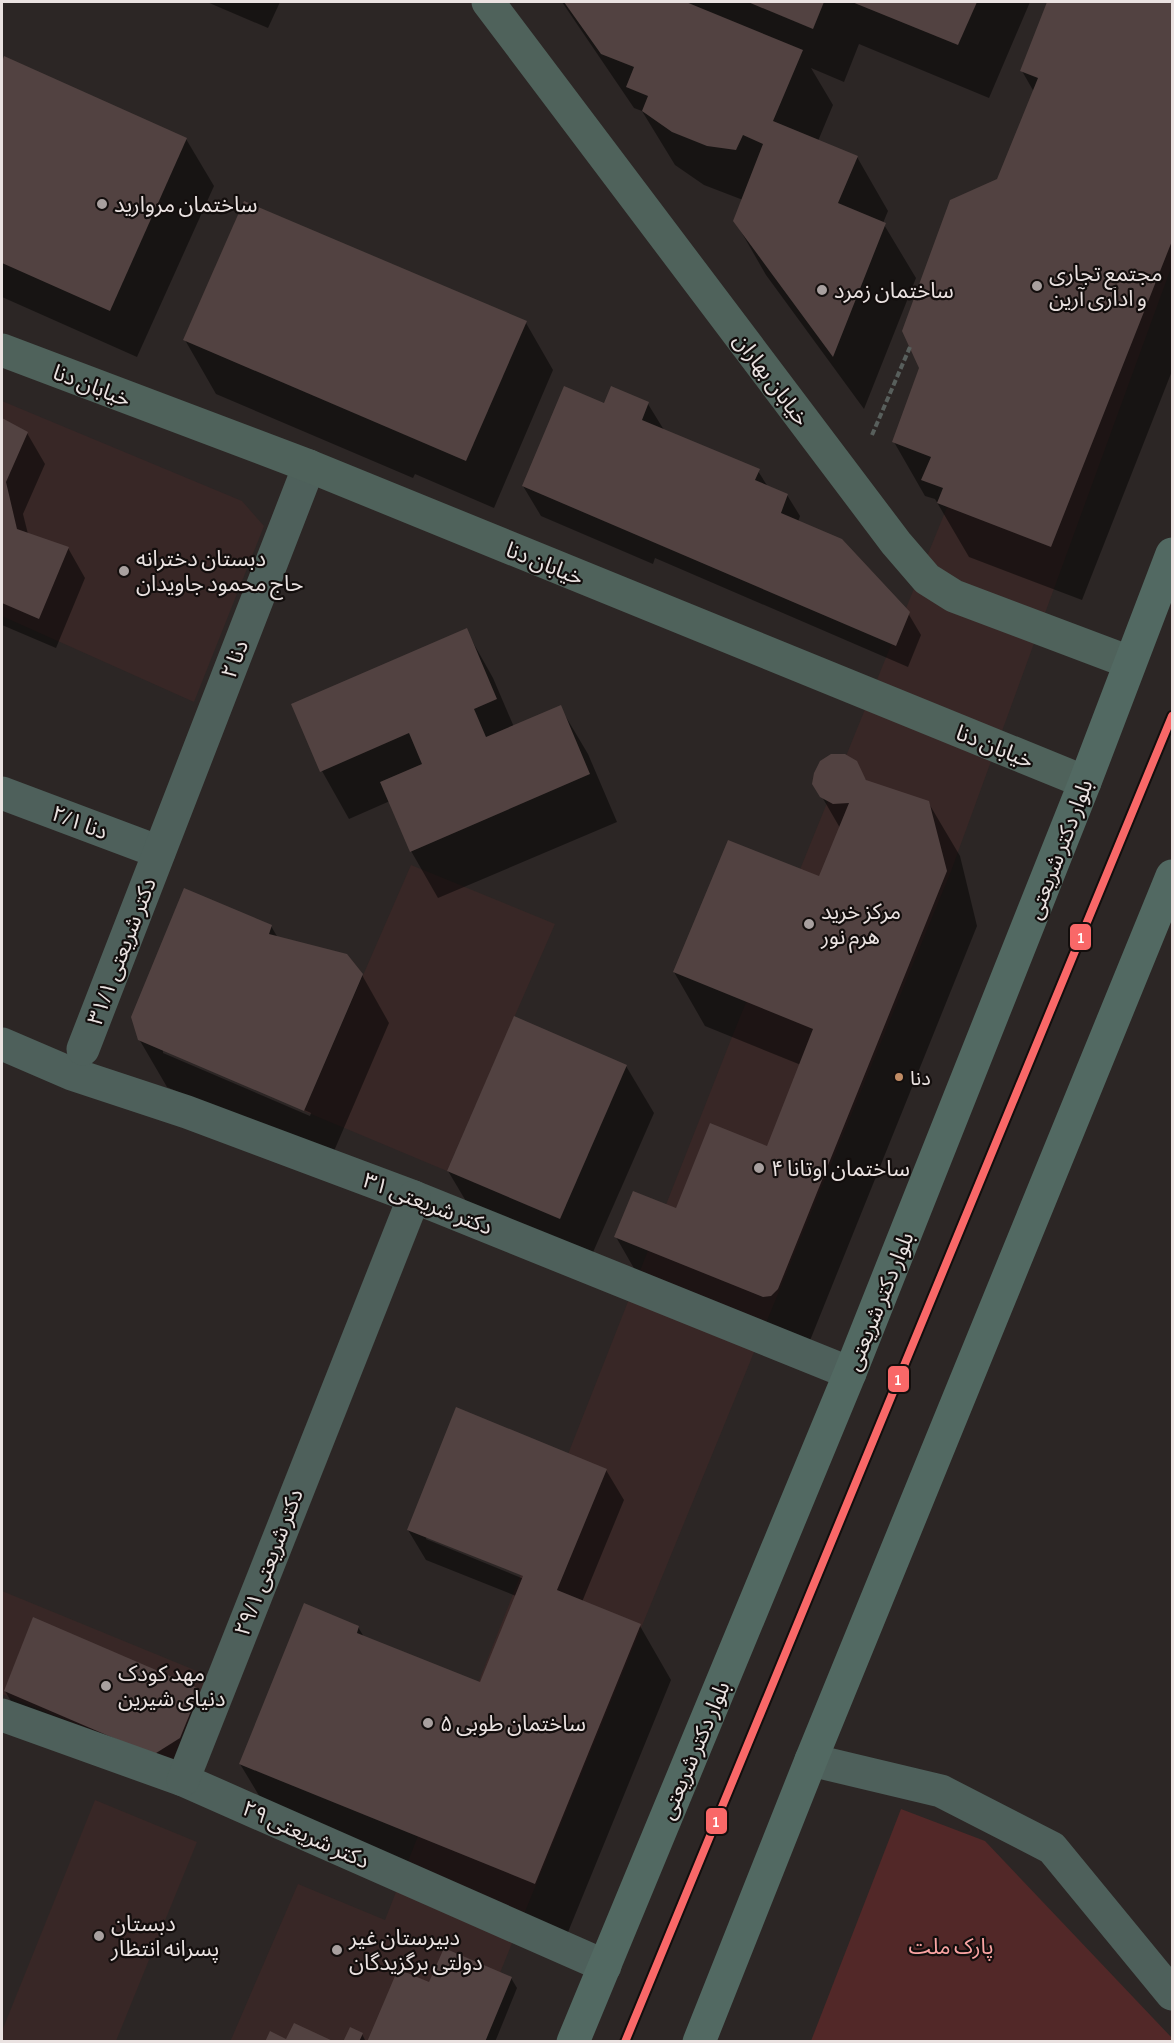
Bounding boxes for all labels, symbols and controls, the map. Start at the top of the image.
place label: ساختمان مروارید [114,192,258,219]
marker: ساختمان مروارید [95,197,109,211]
place label: مجتمع تجاری و اداری آرین [1049,261,1162,313]
place label: ساختمان زمرد [834,278,954,305]
marker: مجتمع تجاری و اداری آرین [1030,279,1044,293]
marker: ساختمان زمرد [815,283,829,297]
street label: خیابان بهاران [727,328,815,432]
street label: خیابان دنا [49,359,134,414]
street label: خیابان دنا [502,537,587,592]
place label: دبستان دخترانه حاج محمود جاویدان [136,546,303,600]
marker: دبستان دخترانه حاج محمود جاویدان [117,564,131,578]
street label: ۲ دنا [216,637,255,683]
street label: خیابان دنا [952,720,1037,775]
street label: بلوار دکتر شریعتی [1021,776,1099,923]
street label: ۲/۱ دنا [48,800,111,846]
street label: ۳۱/۱ دکتر شریعتی [82,874,163,1029]
place label: مرکز خرید هرم نور [820,899,901,953]
marker: مرکز خرید هرم نور [802,917,816,931]
line badge: 1 [1069,923,1092,951]
text: 1 [1078,929,1085,948]
place label: دنا [910,1067,931,1091]
marker: دنا [893,1071,905,1083]
place label: ساختمان اوتانا ۴ [771,1156,910,1183]
marker: ساختمان اوتانا ۴ [752,1161,766,1175]
street label: ۳۱ دکتر شریعتی [359,1167,496,1241]
street label: بلوار دکتر شریعتی [840,1228,921,1375]
line badge: 1 [887,1365,910,1393]
text: 1 [895,1371,902,1390]
street label: ۲۹/۱ دکتر شریعتی [229,1485,310,1640]
place label: مهد کودک دنیای شیرین [118,1661,225,1713]
street label: بلوار دکتر شریعتی [654,1677,737,1824]
marker: مهد کودک دنیای شیرین [99,1679,113,1693]
place label: ساختمان طوبی ۵ [440,1711,586,1738]
marker: ساختمان طوبی ۵ [421,1716,435,1730]
street label: ۲۹ دکتر شریعتی [238,1795,373,1875]
line badge: 1 [705,1807,728,1835]
text: 1 [713,1813,720,1832]
place label: دبستان پسرانه انتظار [110,1911,219,1963]
place label: دبیرستان غیر دولتی برگزیدگان [348,1925,483,1977]
marker: دبستان پسرانه انتظار [92,1929,106,1943]
park label: پارک ملت [908,1934,994,1961]
marker: دبیرستان غیر دولتی برگزیدگان [330,1943,344,1957]

